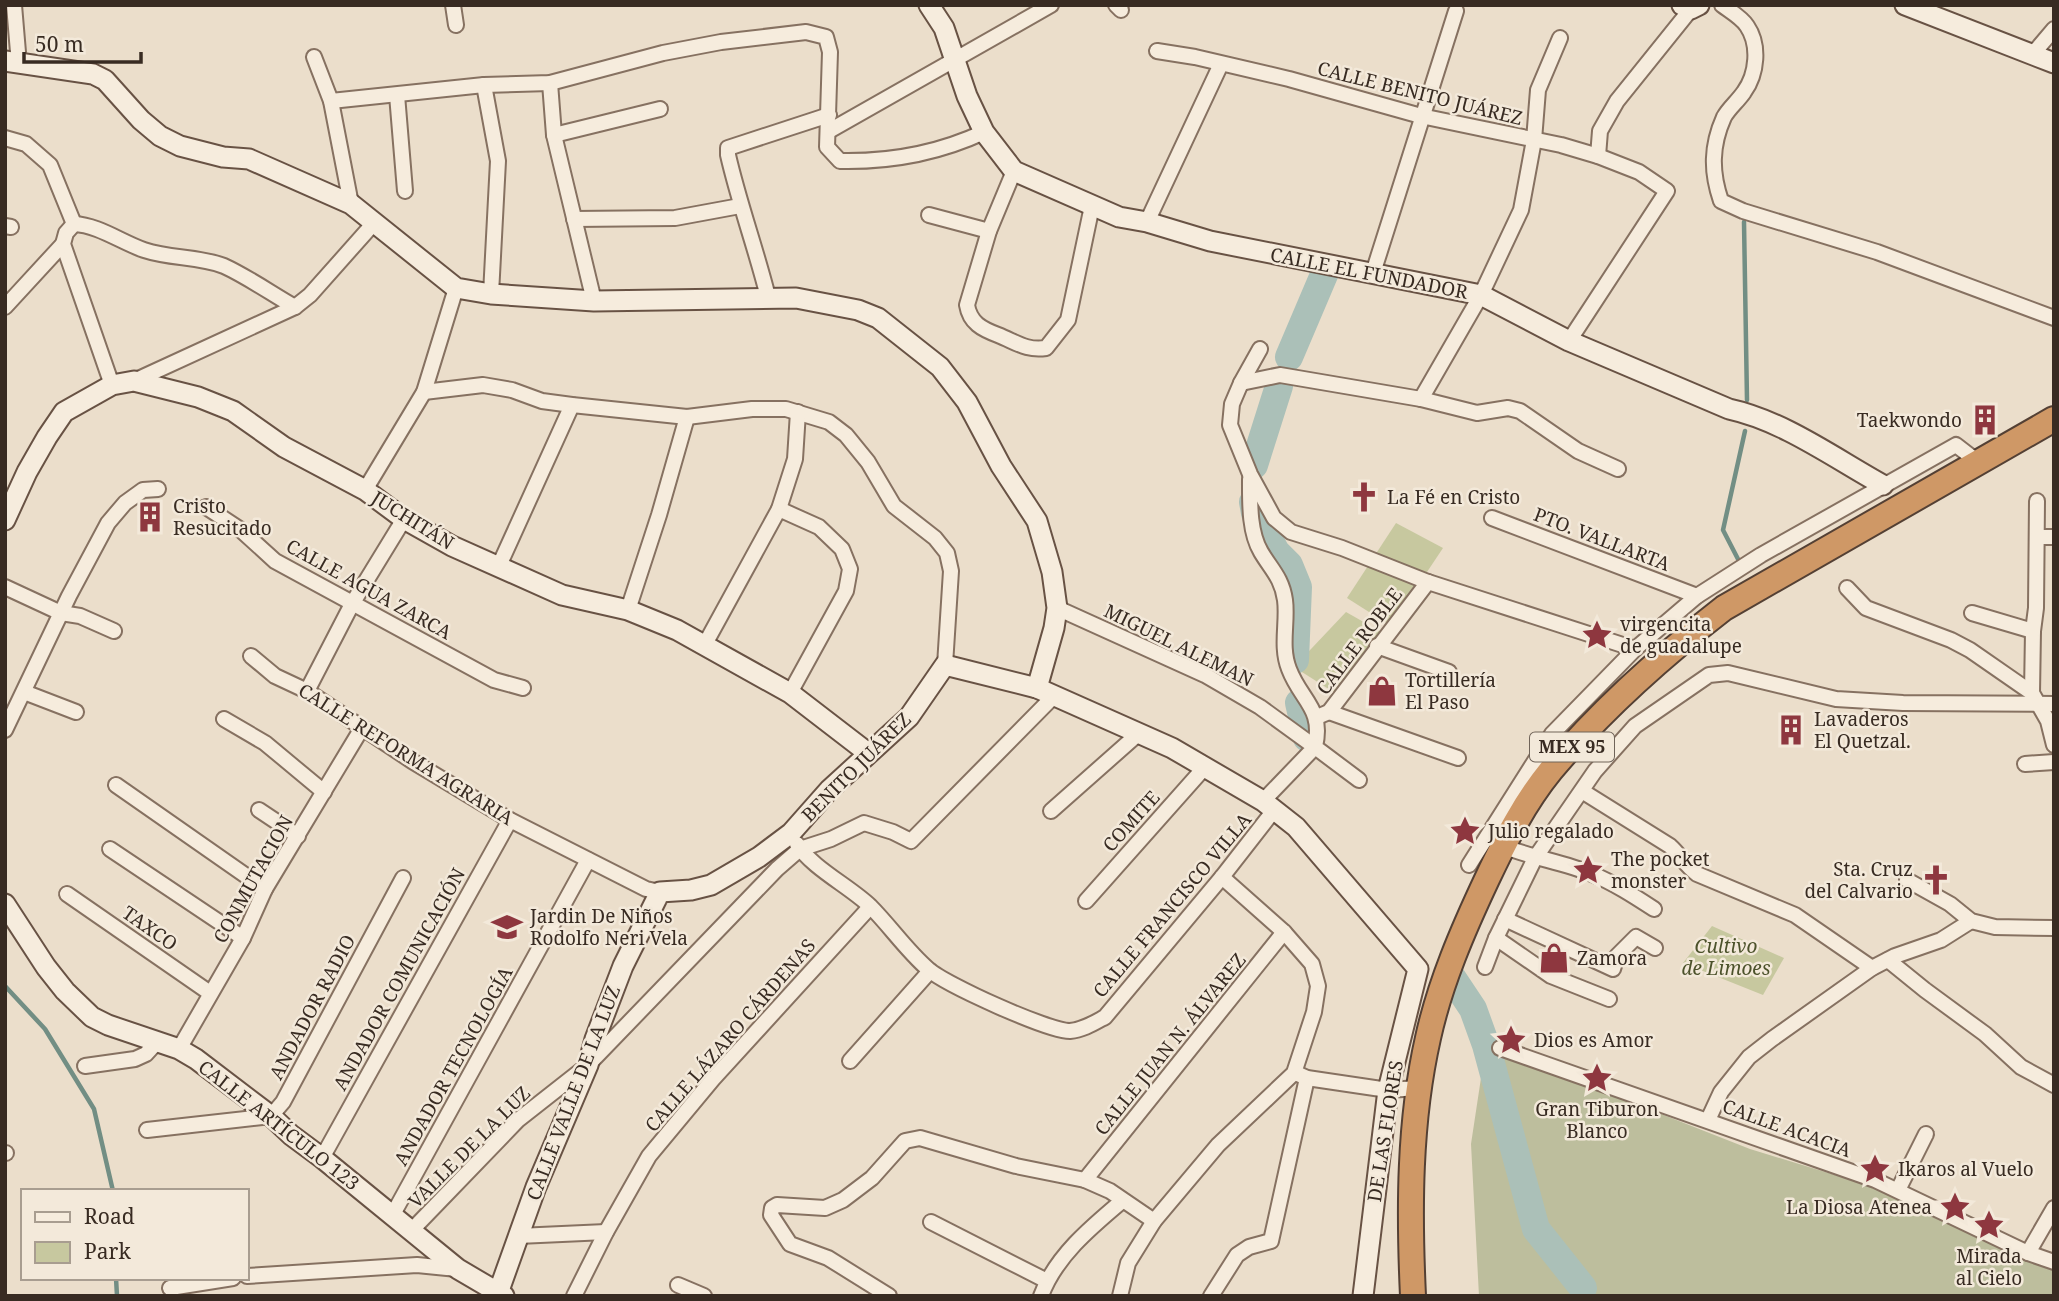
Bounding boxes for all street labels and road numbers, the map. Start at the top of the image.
street label: CALLE BENITO JUÁREZ [1315,55,1525,131]
street label: CALLE EL FUNDADOR [1268,241,1470,305]
street label: JUCHITÁN [366,484,459,556]
street label: PTO. VALLARTA [1530,501,1674,577]
street label: CALLE AGUA ZARCA [282,533,457,646]
street label: CALLE ROBLE [1310,582,1408,700]
street label: MIGUEL ALEMAN [1100,598,1258,692]
street label: CALLE REFORMA AGRARIA [294,677,519,831]
street label: BENITO JUÁREZ [796,707,916,827]
road number: MEX 95 [1530,732,1614,762]
street label: COMITE [1097,785,1166,857]
street label: CALLE FRANCISCO VILLA [1087,807,1257,1003]
street label: CONMUTACION [207,810,299,948]
street label: ANDADOR COMUNICACIÓN [327,863,471,1095]
street label: TAXCO [117,900,183,956]
street label: ANDADOR RADIO [263,930,361,1084]
street label: CALLE LÁZARO CÁRDENAS [639,933,821,1137]
street label: CALLE JUAN N. ÁLVAREZ [1088,948,1252,1140]
street label: ANDADOR TECNOLOGÍA [387,961,519,1170]
street label: CALLE VALLE DE LA LUZ [520,982,626,1204]
street label: CALLE ARTÍCULO 123 [193,1054,365,1196]
street label: DE LAS FLORES [1361,1058,1409,1204]
street label: VALLE DE LA LUZ [402,1080,536,1214]
street label: CALLE ACACIA [1719,1093,1856,1164]

